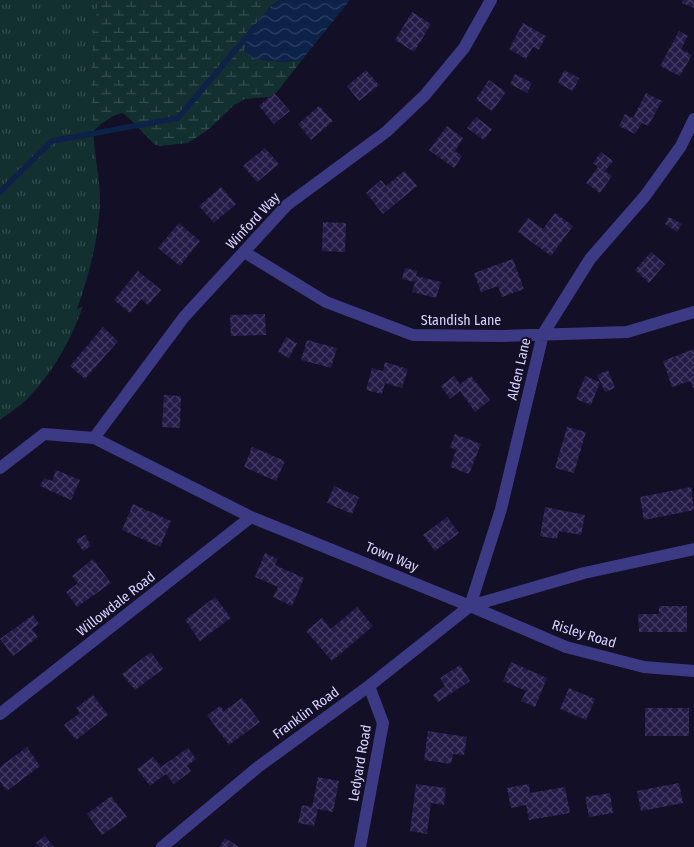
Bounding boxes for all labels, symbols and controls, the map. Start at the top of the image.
street label: Winford Way [223,189,284,253]
street label: Standish Lane [421,312,501,329]
street label: Alden Lane [504,336,534,402]
street label: Town Way [363,538,422,576]
street label: Willowdale Road [73,568,159,640]
street label: Risley Road [550,616,618,652]
street label: Franklin Road [270,683,342,743]
street label: Ledyard Road [345,723,375,803]

